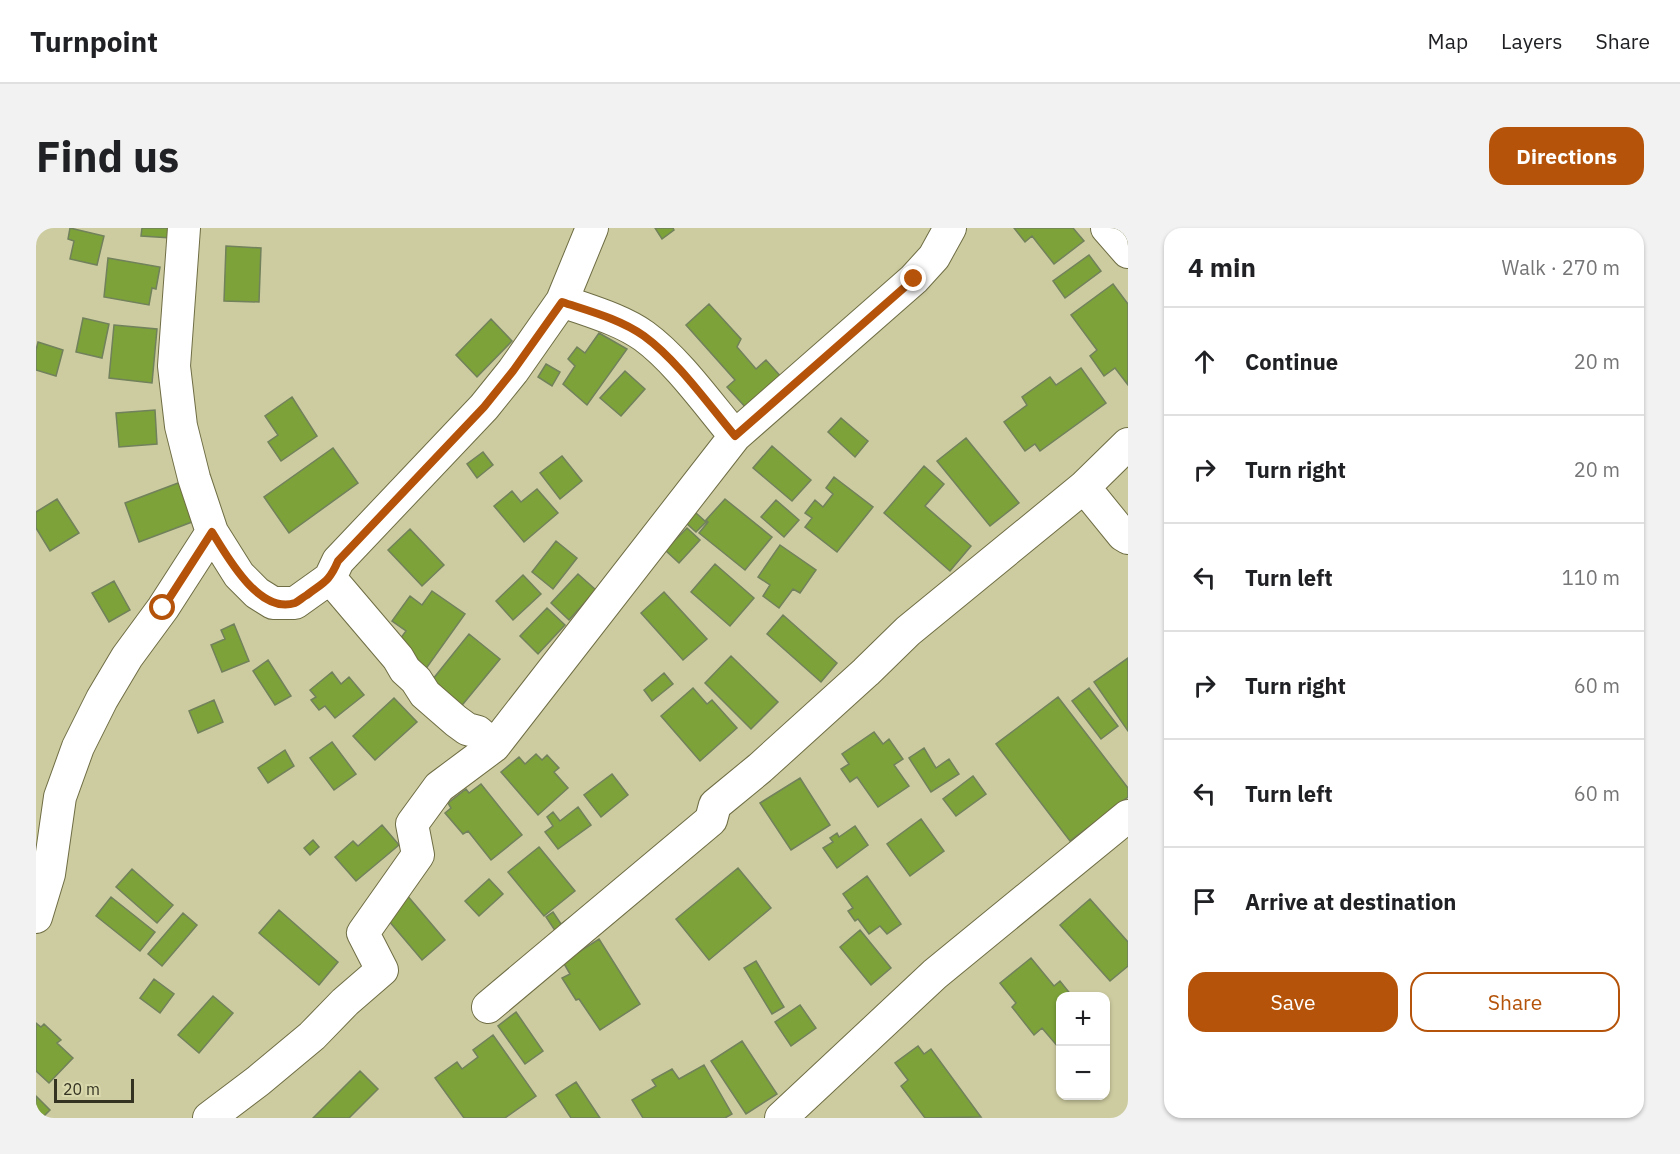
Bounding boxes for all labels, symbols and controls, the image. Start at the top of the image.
text: Turnpoint [30,23,158,60]
text: Map [1428,27,1468,55]
text: Layers [1501,27,1563,55]
text: Share [1596,27,1650,55]
button: Directions [1489,127,1644,185]
text: Find us [36,129,179,184]
text: 4 min [1188,250,1256,284]
text: Walk · 270 m [1502,254,1620,281]
route end [900,265,926,291]
icon: ahead [1188,345,1221,378]
text: Continue [1245,347,1338,376]
text: 20 m [1574,348,1620,375]
icon: right [1188,453,1221,486]
text: Turn right [1245,455,1346,484]
text: 20 m [1574,456,1620,483]
icon: left [1188,561,1221,594]
text: Turn left [1245,563,1333,592]
text: 110 m [1562,564,1620,591]
route start [149,594,175,620]
icon: right [1188,669,1221,702]
text: Turn right [1245,671,1346,700]
text: 60 m [1574,672,1620,699]
icon: left [1188,777,1221,810]
text: Turn left [1245,779,1333,808]
text: 60 m [1574,780,1620,807]
icon: arrive [1188,885,1221,918]
text: Arrive at destination [1245,887,1456,916]
button: Save [1188,972,1398,1032]
button: Share [1410,972,1620,1032]
map controls [1056,992,1110,1100]
button: + [1056,992,1110,1046]
button: − [1056,1046,1110,1100]
scale bar [54,1076,134,1104]
text: 20 m [63,1079,100,1099]

